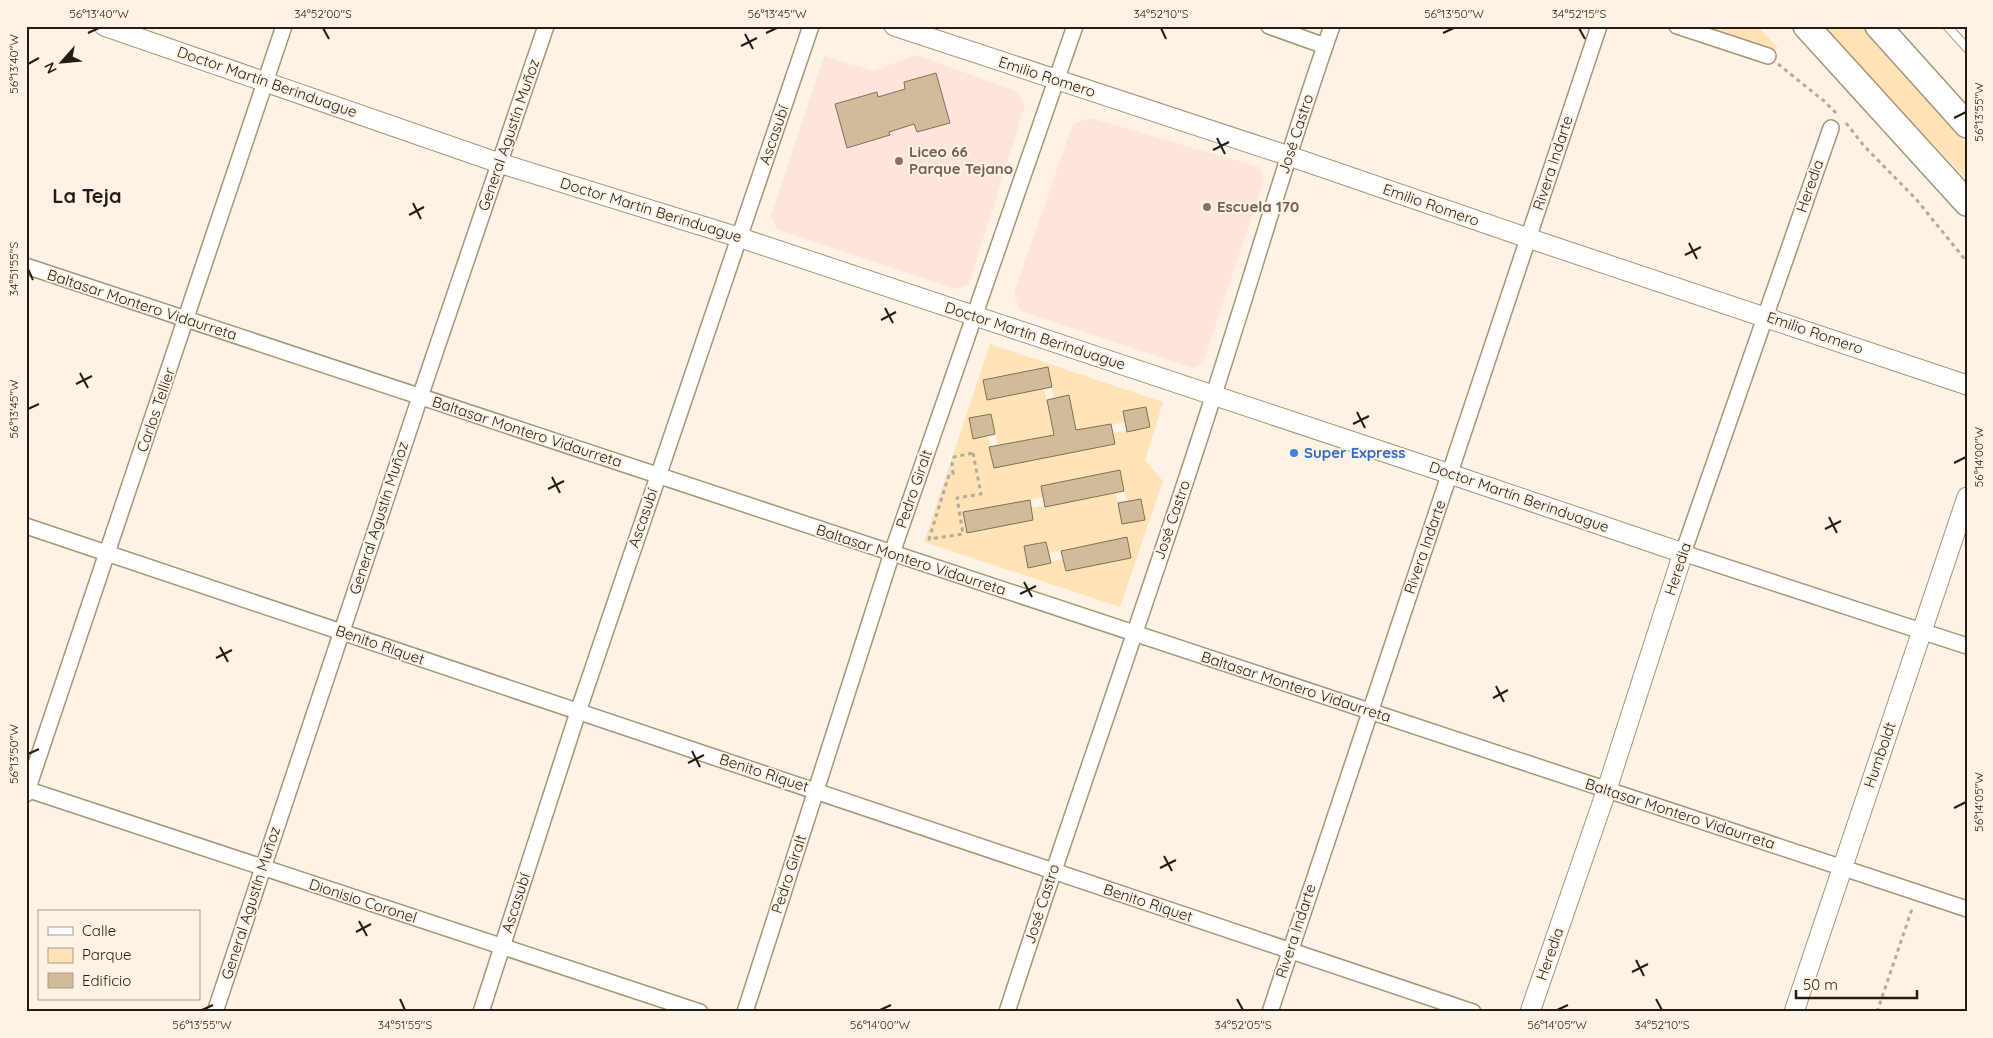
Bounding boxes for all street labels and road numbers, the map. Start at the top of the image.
street label: Doctor Martín Berinduague [175,42,360,121]
street label: Emilio Romero [996,52,1098,101]
street label: General Agustín Muñoz [474,56,543,213]
street label: José Castro [1274,92,1317,176]
street label: Ascasubí [755,102,793,167]
street label: Rivera Indarte [1528,113,1577,213]
street label: Heredia [1792,157,1827,215]
street label: Doctor Martín Berinduague [558,173,744,246]
street label: Emilio Romero [1380,179,1482,230]
street label: Baltasar Montero Vidaurreta [45,265,239,344]
street label: Doctor Martín Berinduague [942,297,1128,374]
street label: Emilio Romero [1764,307,1866,358]
street label: Carlos Tellier [132,365,179,455]
street label: Baltasar Montero Vidaurreta [430,392,624,471]
street label: General Agustín Muñoz [345,439,412,597]
street label: Pedro Giralt [891,447,936,531]
street label: Doctor Martín Berinduague [1427,457,1612,536]
street label: José Castro [1149,478,1194,562]
street label: Ascasubí [624,485,662,550]
street label: Rivera Indarte [1400,497,1450,596]
street label: Baltasar Montero Vidaurreta [814,520,1008,599]
street label: Heredia [1660,540,1695,598]
street label: Benito Riquet [333,620,427,669]
street label: Baltasar Montero Vidaurreta [1199,647,1393,726]
street label: Humboldt [1859,719,1900,790]
street label: Benito Riquet [717,749,811,796]
street label: Baltasar Montero Vidaurreta [1583,774,1777,853]
street label: General Agustín Muñoz [217,824,284,982]
street label: Pedro Giralt [767,832,810,916]
street label: José Castro [1020,862,1063,946]
street label: Ascasubí [497,870,534,935]
street label: Dionisio Coronel [307,874,419,927]
street label: Benito Riquet [1101,879,1195,926]
street label: Rivera Indarte [1271,881,1320,981]
street label: Heredia [1532,925,1567,983]

